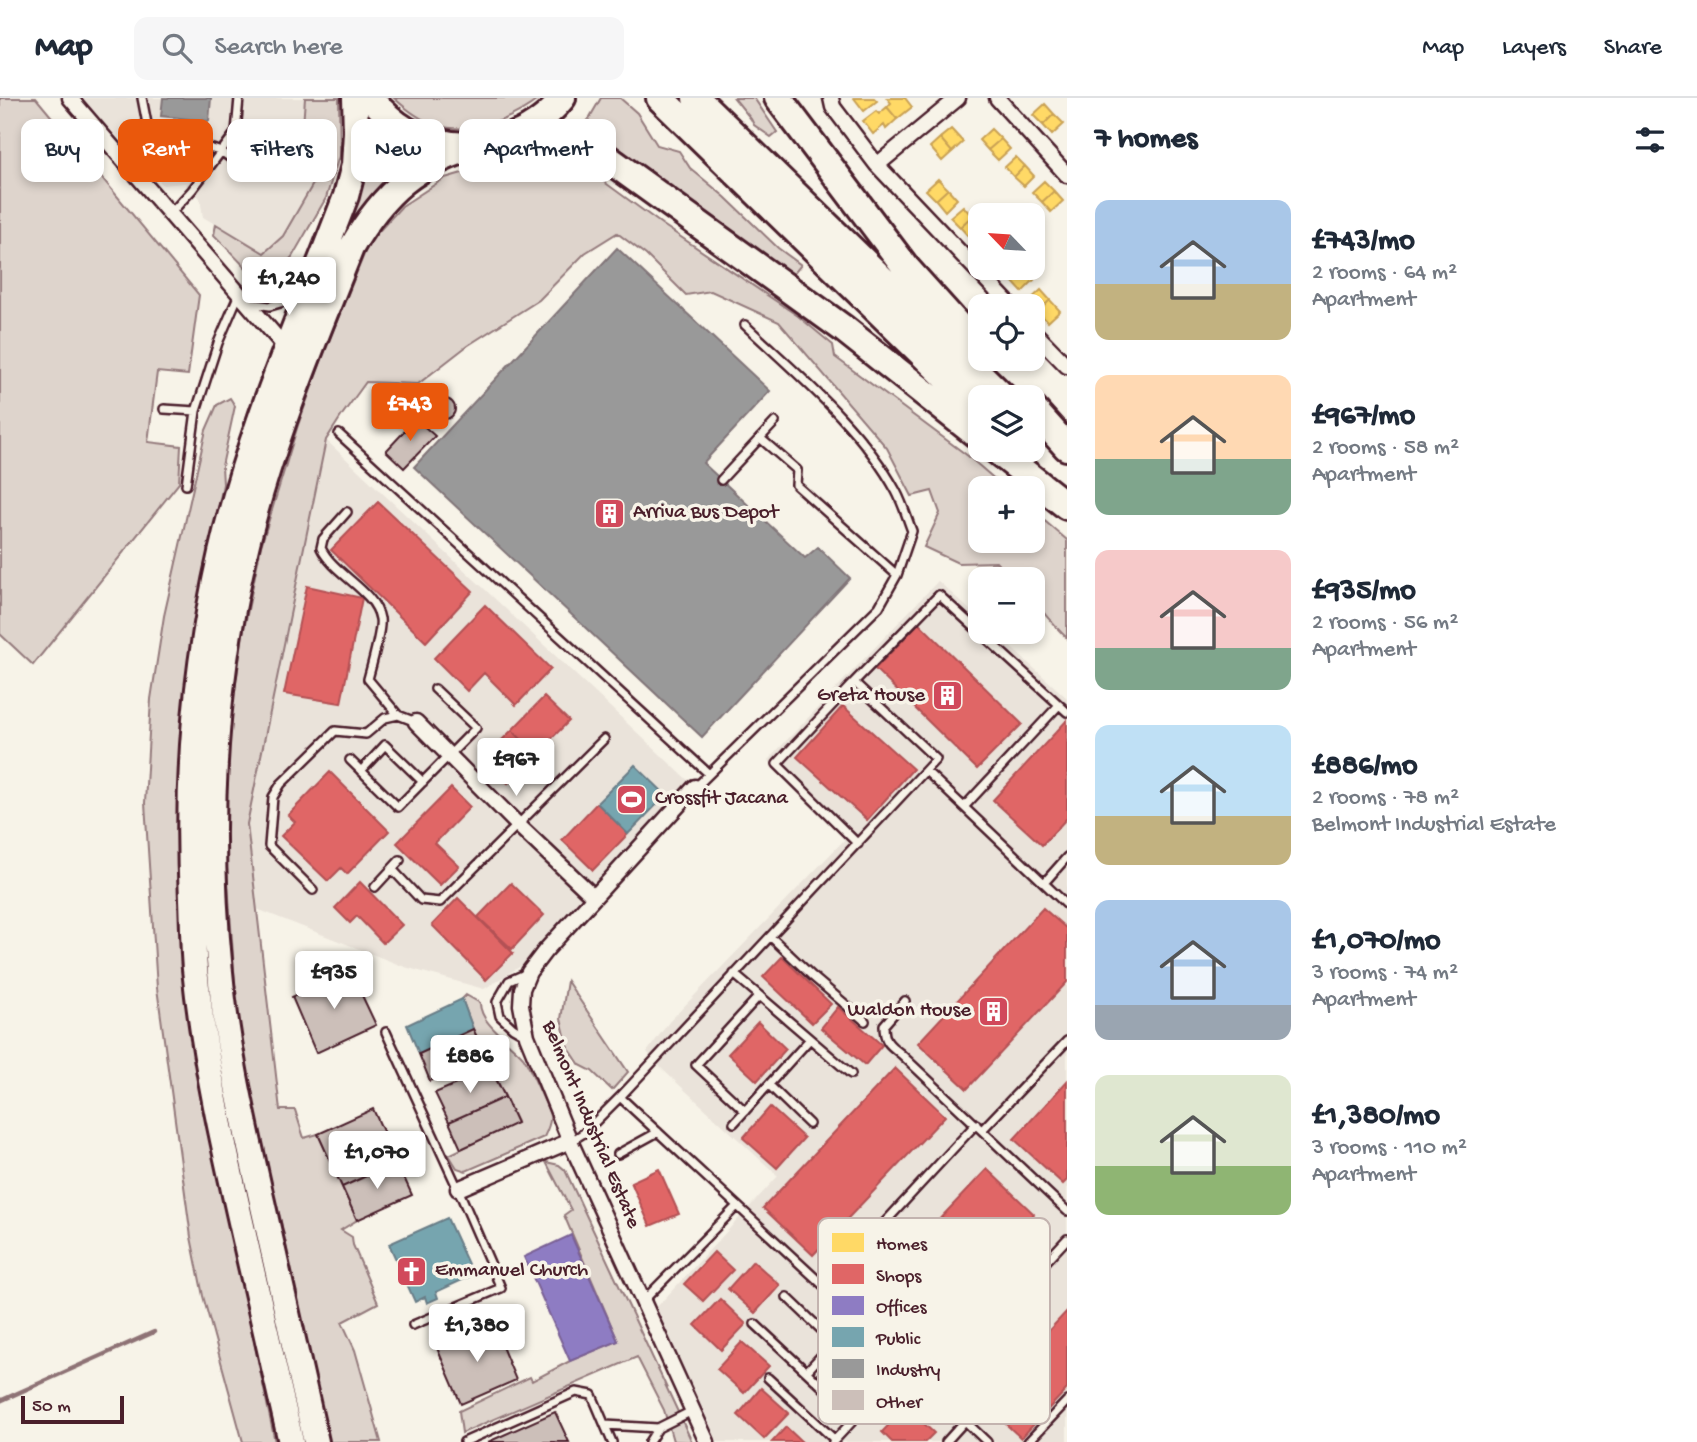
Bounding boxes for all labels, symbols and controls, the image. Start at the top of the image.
search box [134,17,624,80]
text: Map [35,29,92,67]
icon: search [158,29,196,67]
text: Search here [214,33,343,64]
text: Map [1422,34,1464,63]
text: Layers [1502,34,1566,63]
text: Share [1604,34,1662,63]
chip: Buy [21,119,104,182]
chip: Rent [118,119,213,182]
chip: Filters [227,119,337,182]
chip: New [351,119,445,182]
chip: Apartment [459,119,616,182]
icon: filters [1631,121,1669,159]
text: 7 homes [1095,123,1197,158]
north arrow [968,203,1045,280]
map controls [968,203,1045,644]
text: £743/mo [1312,225,1415,260]
icon: home [1151,228,1235,312]
pin: £1,240 [232,258,346,317]
text: 2 rooms · 64 m² [1312,260,1457,287]
text: £1,240 [258,266,320,293]
text: Apartment [1312,287,1416,314]
button: locate [968,294,1045,371]
pin: £743 [369,384,451,443]
button: layers [968,385,1045,462]
text: £743 [388,392,433,419]
text: £967/mo [1312,400,1415,435]
icon: home [1151,403,1235,487]
text: 2 rooms · 58 m² [1312,435,1459,462]
text: Apartment [1312,462,1416,489]
button: + [968,476,1045,553]
building icon: Arriva Bus Depot [593,496,627,530]
place label: Arriva Bus Depot [633,501,781,526]
button: − [968,567,1045,644]
text: £935/mo [1312,575,1416,610]
icon: home [1151,578,1235,662]
text: 2 rooms · 56 m² [1312,610,1458,637]
text: Apartment [1312,637,1416,664]
building icon: Greta House [931,679,965,713]
place label: Greta House [817,684,926,709]
pin: £967 [475,738,557,798]
text: £967 [493,747,539,774]
text: £886/mo [1312,750,1417,785]
icon: home [1151,753,1235,837]
sports icon: Crossfit Jacana [615,782,649,816]
text: 2 rooms · 78 m² [1312,785,1459,812]
place label: Crossfit Jacana [655,787,789,812]
text: Belmont Industrial Estate [1312,812,1556,839]
text: £1,070/mo [1312,925,1441,960]
icon: home [1151,928,1235,1012]
pin: £935 [293,951,375,1011]
text: £935 [311,960,357,987]
text: 3 rooms · 74 m² [1312,960,1458,987]
text: Apartment [1312,987,1416,1014]
building icon: Waldon House [977,994,1011,1028]
place label: Waldon House [847,999,972,1024]
street label: Belmont Industrial Estate [535,1017,645,1233]
pin: £886 [429,1035,511,1095]
text: £886 [446,1044,494,1071]
text: £1,380/mo [1312,1100,1440,1135]
icon: home [1151,1103,1235,1187]
pin: £1,070 [320,1132,434,1191]
text: 3 rooms · 110 m² [1312,1135,1467,1162]
text: £1,070 [345,1140,409,1167]
text: Apartment [1312,1162,1416,1189]
legend [818,1218,1050,1424]
text: Homes [876,1234,928,1257]
church icon: Emmanuel Church [395,1254,429,1288]
place label: Emmanuel Church [435,1259,588,1284]
text: Shops [876,1266,922,1289]
text: Offices [876,1297,927,1320]
pin: £1,380 [420,1304,534,1364]
text: £1,380 [445,1313,509,1340]
text: Public [875,1329,921,1352]
text: Industry [876,1360,941,1383]
text: Other [876,1392,924,1415]
scale bar [21,1393,124,1425]
text: 50 m [32,1396,71,1419]

